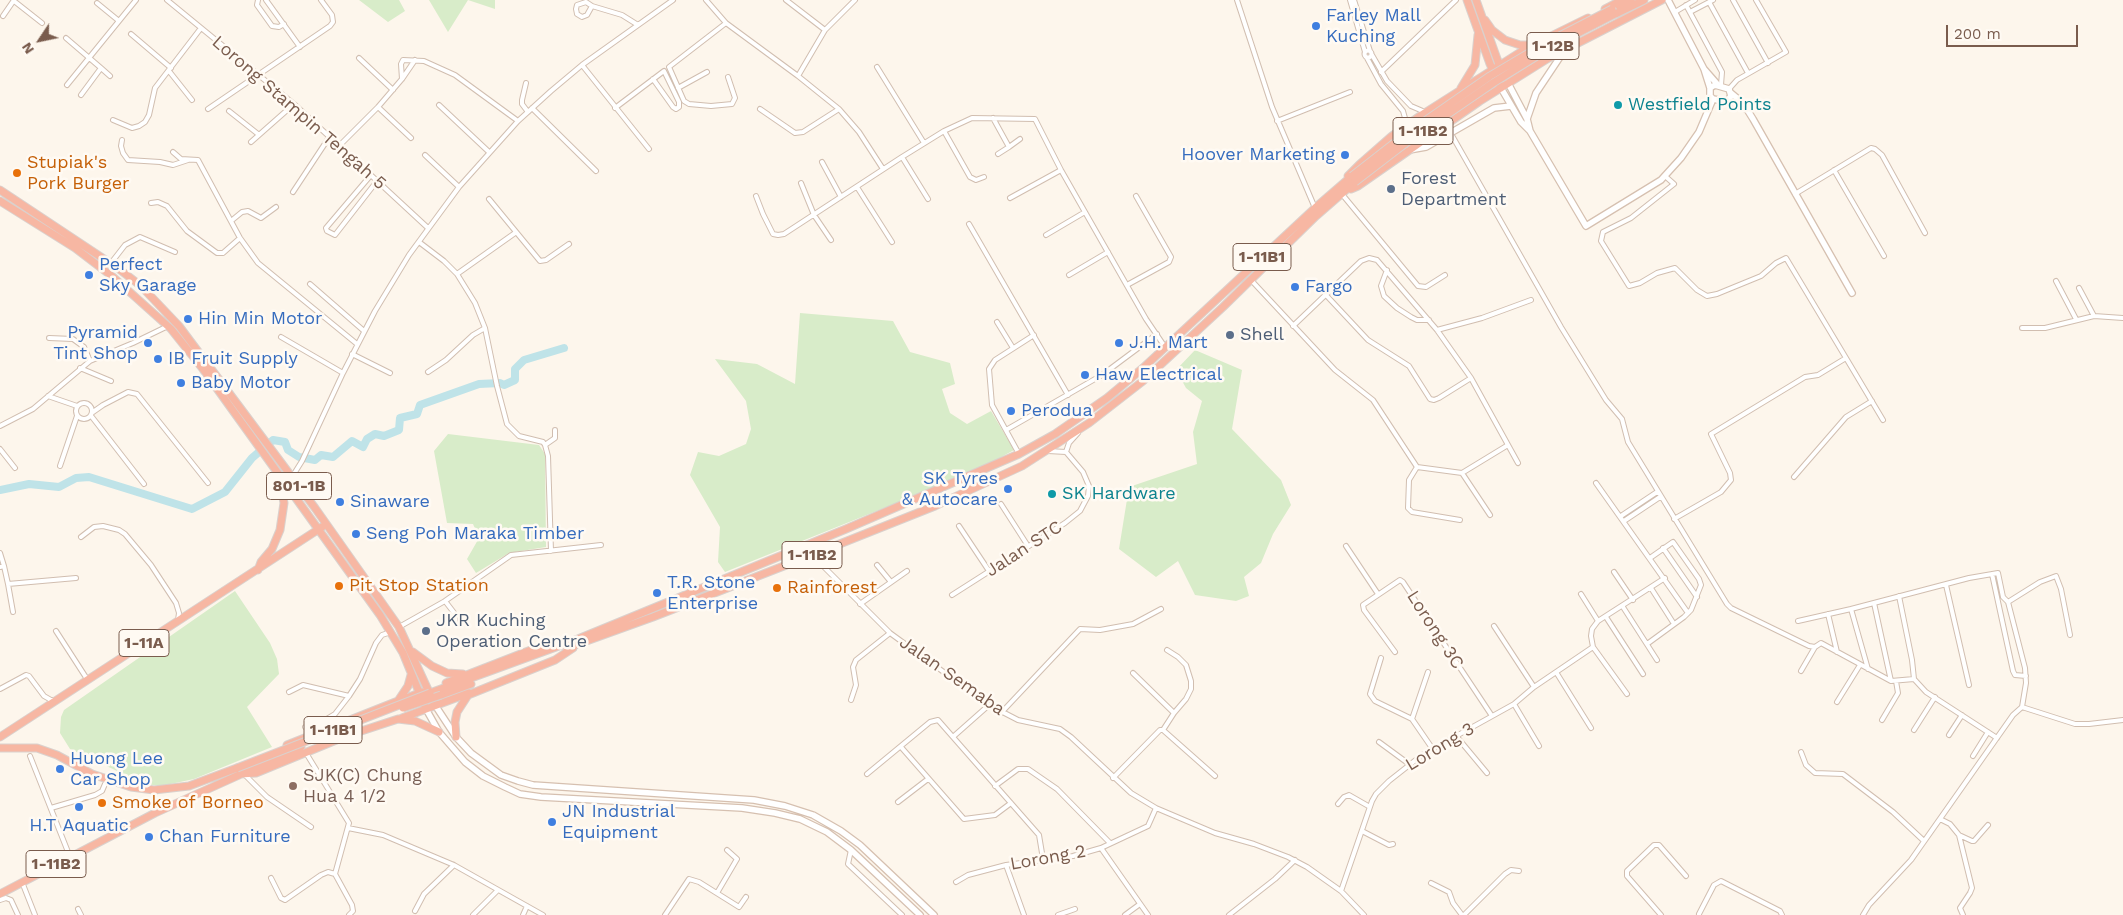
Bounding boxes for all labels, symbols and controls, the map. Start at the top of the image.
place label: Farley Mall Kuching [1326,5,1421,48]
north arrow [15,15,65,65]
scale bar [1948,15,2080,47]
marker: Farley Mall Kuching [1310,20,1322,32]
text: 200 m [1954,25,2001,43]
street label: Lorong Stampin Tengah 5 [207,31,391,195]
road number: 1-12B [1527,32,1579,59]
text: N [18,40,37,57]
place label: Westfield Points [1628,94,1771,116]
marker: Westfield Points [1612,99,1624,111]
road number: 1-11B2 [1393,118,1453,144]
place label: Hoover Marketing [1181,144,1335,166]
marker: Hoover Marketing [1339,149,1351,161]
place label: Stupiak's Pork Burger [27,152,129,194]
marker: Stupiak's Pork Burger [11,167,23,179]
place label: Forest Department [1401,168,1506,210]
marker: Forest Department [1385,183,1397,195]
road number: 1-11B1 [1233,243,1291,270]
place label: Perfect Sky Garage [99,254,197,296]
marker: Perfect Sky Garage [83,269,95,281]
place label: Fargo [1305,276,1353,298]
marker: Fargo [1289,281,1301,293]
place label: Hin Min Motor [198,308,322,330]
marker: Hin Min Motor [182,313,194,325]
place label: Pyramid Tint Shop [53,322,138,364]
place label: Shell [1240,324,1284,346]
marker: Shell [1224,329,1236,341]
place label: J.H. Mart [1129,332,1207,354]
marker: Pyramid Tint Shop [142,337,154,349]
marker: J.H. Mart [1113,337,1125,349]
place label: IB Fruit Supply [168,348,298,370]
marker: IB Fruit Supply [152,353,164,365]
place label: Haw Electrical [1095,364,1222,386]
marker: Haw Electrical [1079,369,1091,381]
place label: Baby Motor [191,372,291,394]
marker: Baby Motor [175,377,187,389]
place label: Perodua [1021,400,1093,422]
marker: Perodua [1005,405,1017,417]
place label: SK Tyres & Autocare [902,468,998,510]
road number: 801-1B [266,472,332,500]
marker: SK Tyres & Autocare [1002,483,1014,495]
place label: SK Hardware [1062,483,1176,505]
marker: SK Hardware [1046,488,1058,500]
place label: Sinaware [350,491,430,513]
marker: Sinaware [334,496,346,508]
street label: Jalan STC [982,516,1066,582]
place label: Seng Poh Maraka Timber [366,523,584,545]
marker: Seng Poh Maraka Timber [350,528,362,540]
road number: 1-11B2 [782,542,842,568]
place label: T.R. Stone Enterprise [667,572,758,614]
place label: Pit Stop Station [349,575,489,597]
place label: Rainforest [787,577,877,599]
marker: Pit Stop Station [333,580,345,592]
marker: Rainforest [771,582,783,594]
marker: T.R. Stone Enterprise [651,587,663,599]
street label: Lorong 3C [1402,587,1468,673]
place label: JKR Kuching Operation Centre [436,610,587,652]
marker: JKR Kuching Operation Centre [420,625,432,637]
road number: 1-11A [119,630,169,656]
street label: Jalan Semaba [895,632,1009,720]
road number: 1-11B1 [304,716,362,744]
street label: Lorong 3 [1402,718,1478,776]
place label: Huong Lee Car Shop [70,748,163,791]
marker: Huong Lee Car Shop [54,763,66,775]
place label: SJK(C) Chung Hua 4 1/2 [303,765,422,808]
marker: SJK(C) Chung Hua 4 1/2 [287,780,299,792]
place label: Smoke of Borneo [112,792,264,814]
marker: Smoke of Borneo [96,797,108,809]
marker: H.T Aquatic [73,801,85,813]
place label: JN Industrial Equipment [562,801,675,844]
place label: H.T Aquatic [29,815,129,837]
marker: JN Industrial Equipment [546,816,558,828]
place label: Chan Furniture [159,826,291,848]
marker: Chan Furniture [143,831,155,843]
street label: Lorong 2 [1008,841,1088,875]
road number: 1-11B2 [26,851,86,878]

